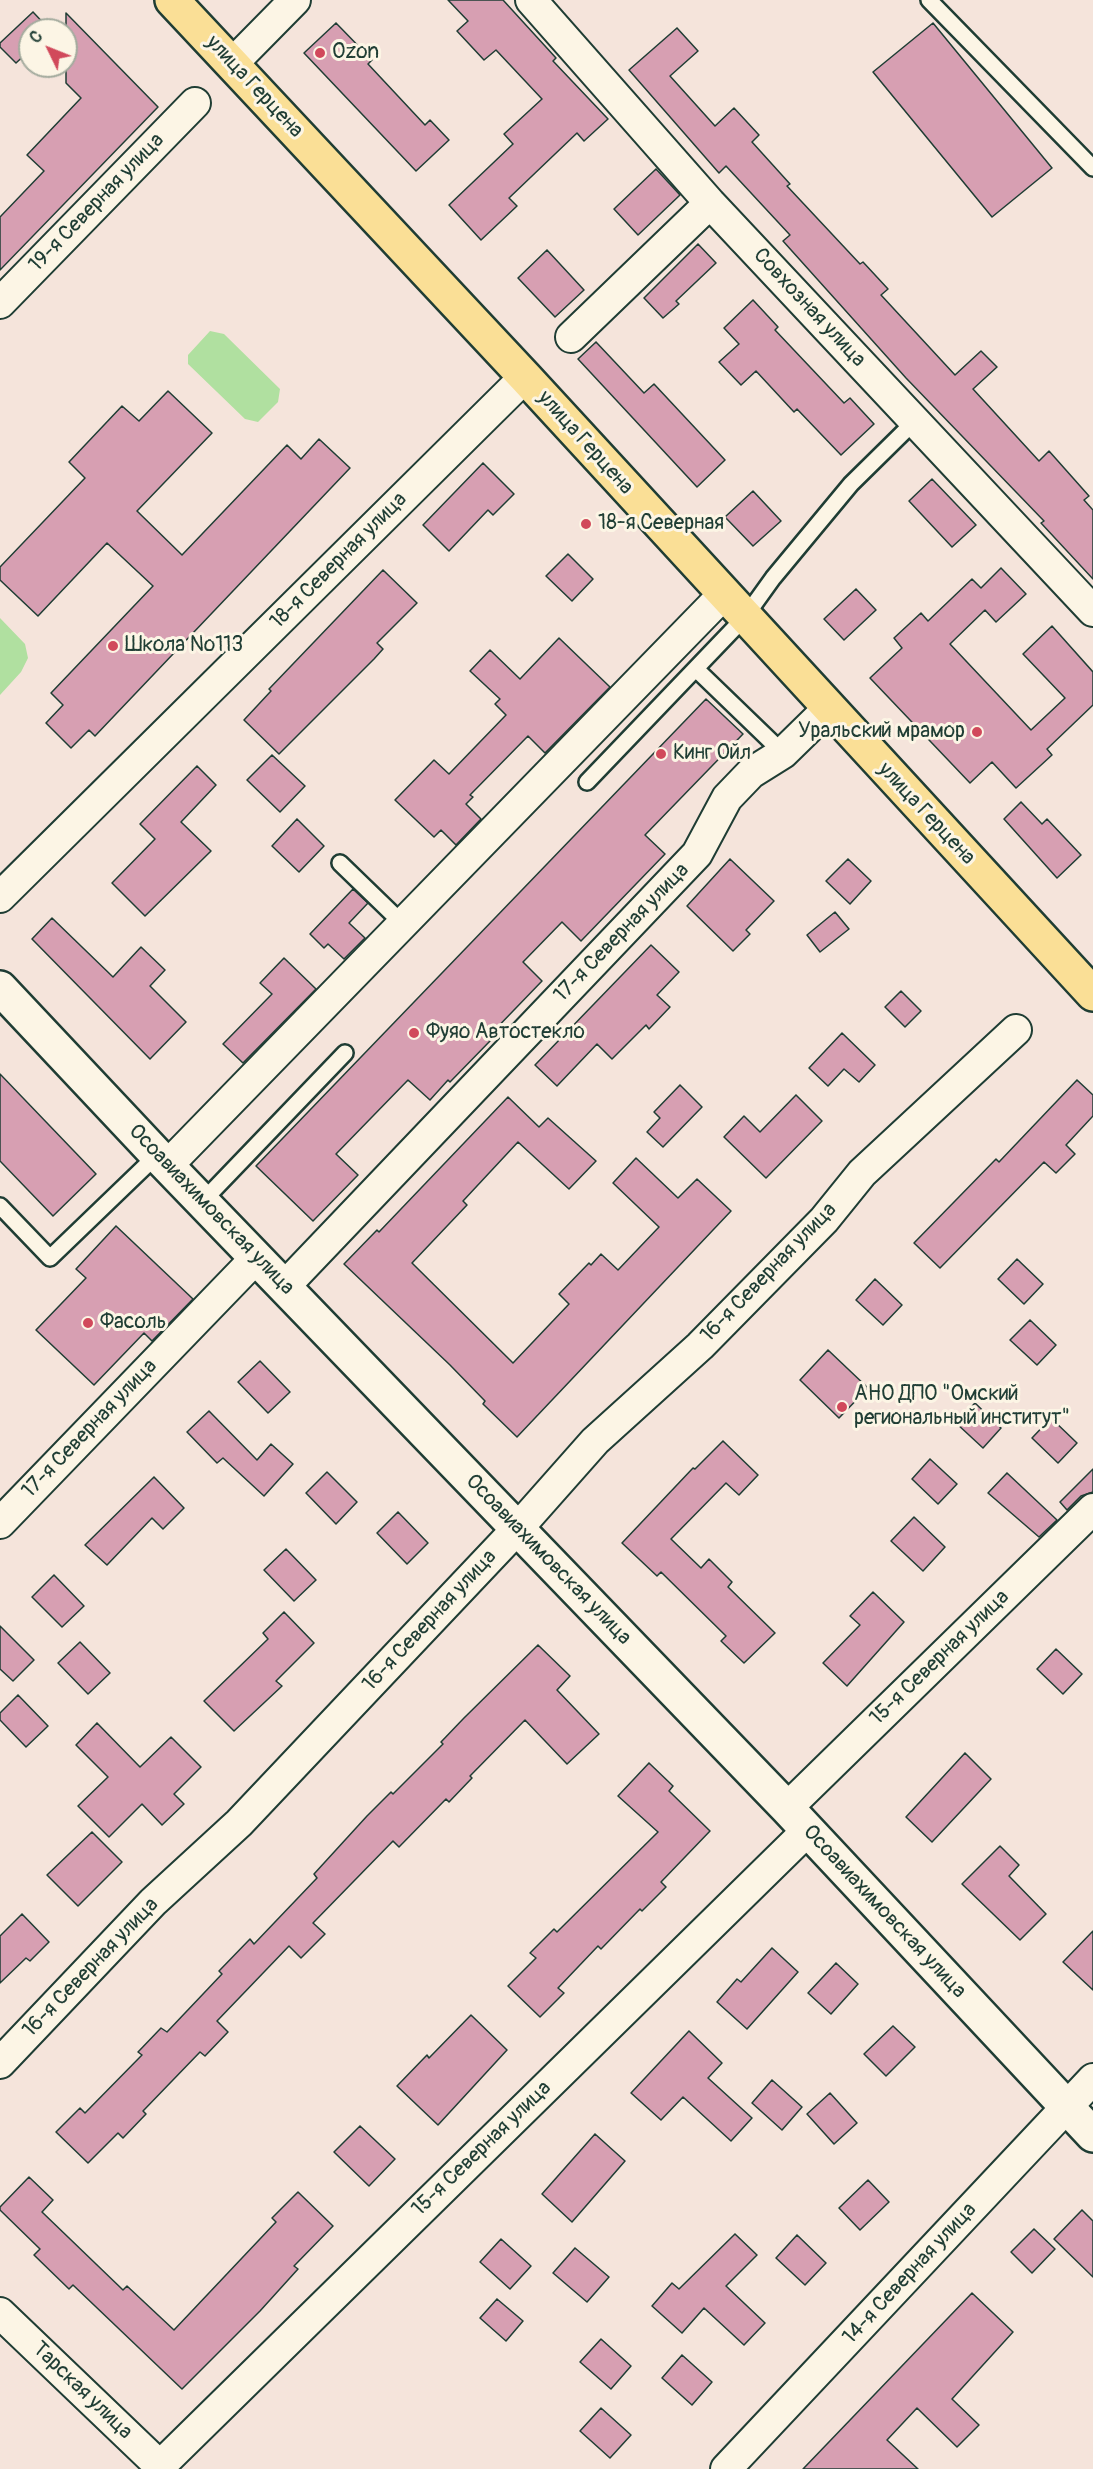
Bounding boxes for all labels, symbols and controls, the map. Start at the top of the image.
north arrow [18,18,78,78]
text: С [26,27,47,48]
street label: улица Герцена [200,31,308,143]
place label: Ozon [332,40,379,66]
marker: Ozon [313,46,327,60]
street label: 19-я Северная улица [24,128,170,278]
street label: Совхозная улица [747,243,871,373]
street label: улица Герцена [532,386,638,500]
street label: 18-я Северная улица [265,487,413,635]
place label: 18-я Северная [598,511,724,537]
marker: 18-я Северная [579,517,593,531]
place label: Школа №113 [125,633,243,659]
marker: Школа №113 [106,639,120,653]
place label: Уральский мрамор [798,719,965,745]
marker: Уральский мрамор [970,725,984,739]
place label: Кинг Ойл [673,741,751,767]
marker: Кинг Ойл [654,747,668,761]
street label: улица Герцена [872,758,980,870]
street label: 17-я Северная улица [549,858,695,1008]
place label: Фуяо Автостекло [426,1020,585,1046]
marker: Фуяо Автостекло [407,1026,421,1040]
street label: Осоавиахимовская улица [123,1119,299,1301]
street label: 16-я Северная улица [696,1198,842,1348]
place label: Фасоль [100,1310,166,1336]
marker: Фасоль [81,1316,95,1330]
street label: 17-я Северная улица [17,1354,163,1504]
place label: АНО ДПО "Омский региональный институт" [854,1382,1070,1432]
marker: АНО ДПО "Омский региональный институт" [835,1400,849,1414]
street label: Осоавиахимовская улица [460,1469,636,1651]
street label: 16-я Северная улица [358,1545,502,1697]
street label: 15-я Северная улица [865,1585,1015,1731]
street label: Осоавиахимовская улица [797,1820,971,2004]
street label: 16-я Северная улица [18,1893,164,2043]
street label: 15-я Северная улица [407,2076,557,2222]
street label: 14-я Северная улица [838,2198,982,2350]
street label: Тарская улица [27,2337,137,2445]

